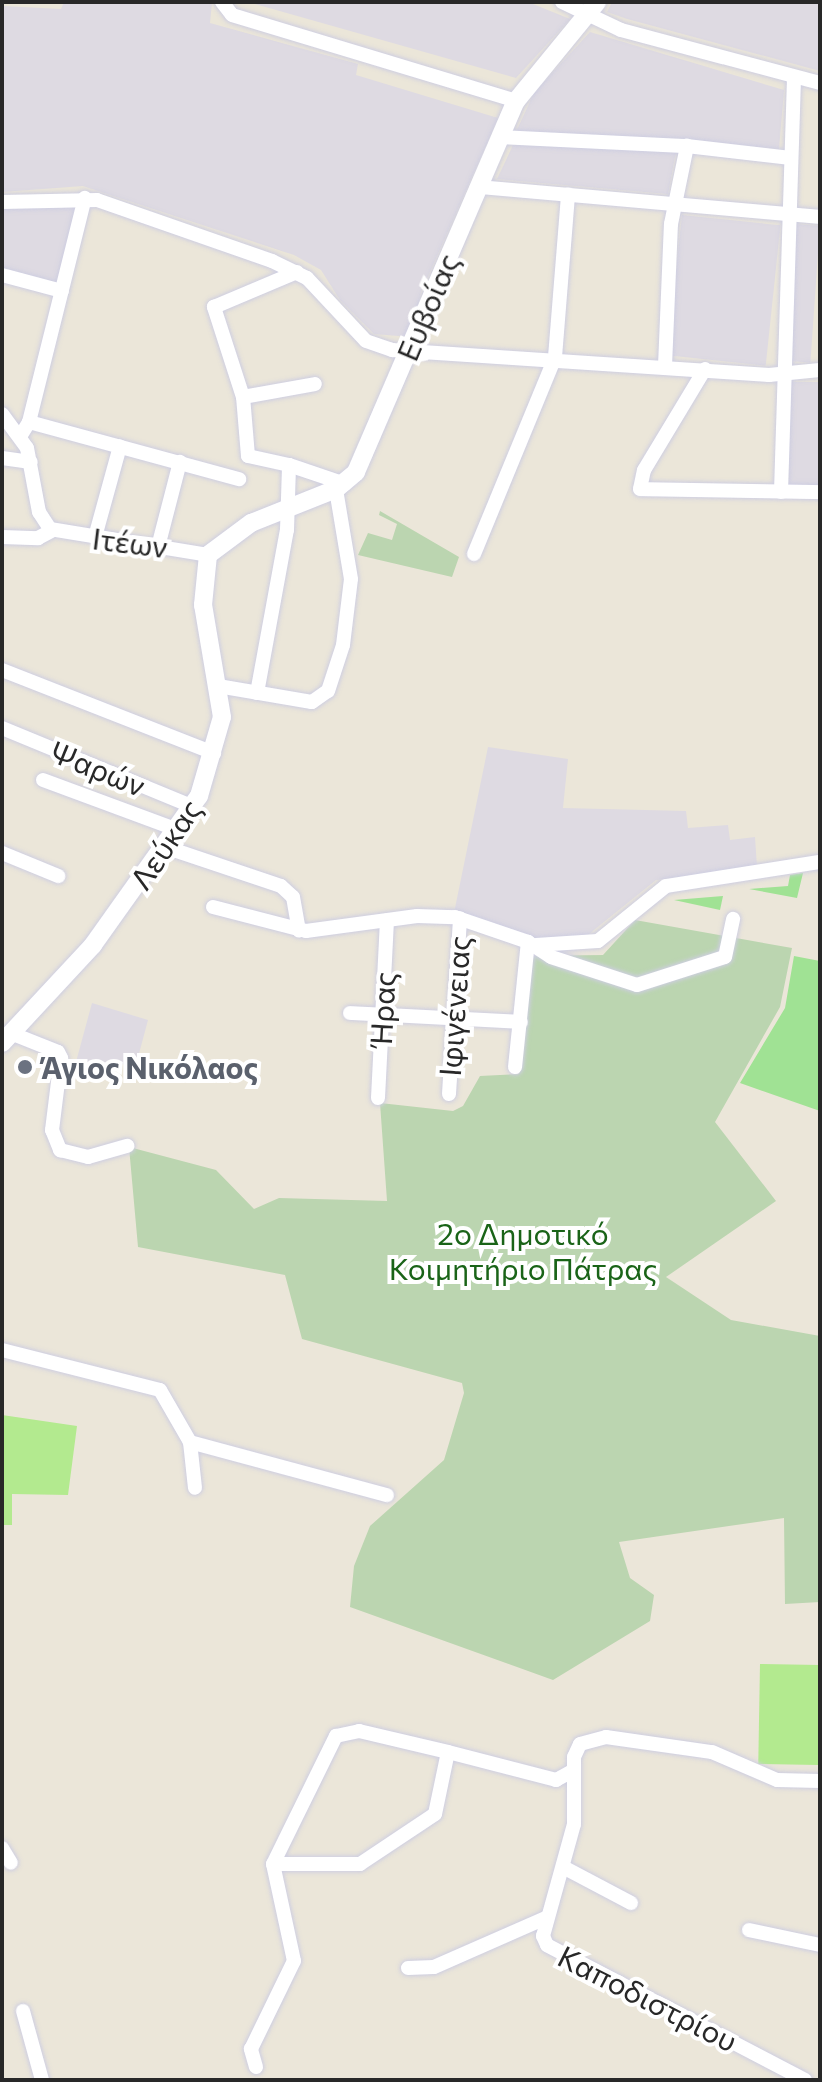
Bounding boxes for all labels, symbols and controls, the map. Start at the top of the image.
street label: Ευβοίας [388,248,466,366]
street label: Ιτέων [90,520,170,564]
street label: Ψαρών [45,733,151,803]
street label: Λεύκας [122,792,208,896]
street label: Ιφιγένειας [431,935,477,1077]
street label: Ήρας [362,971,402,1047]
place label: Άγιος Νικόλαος [41,1049,258,1085]
marker: Άγιος Νικόλαος [16,1058,34,1076]
park label: 2o Δημοτικό Κοιμητήριο Πάτρας [389,1215,657,1286]
street label: Καποδιστρίου [552,1937,744,2059]

